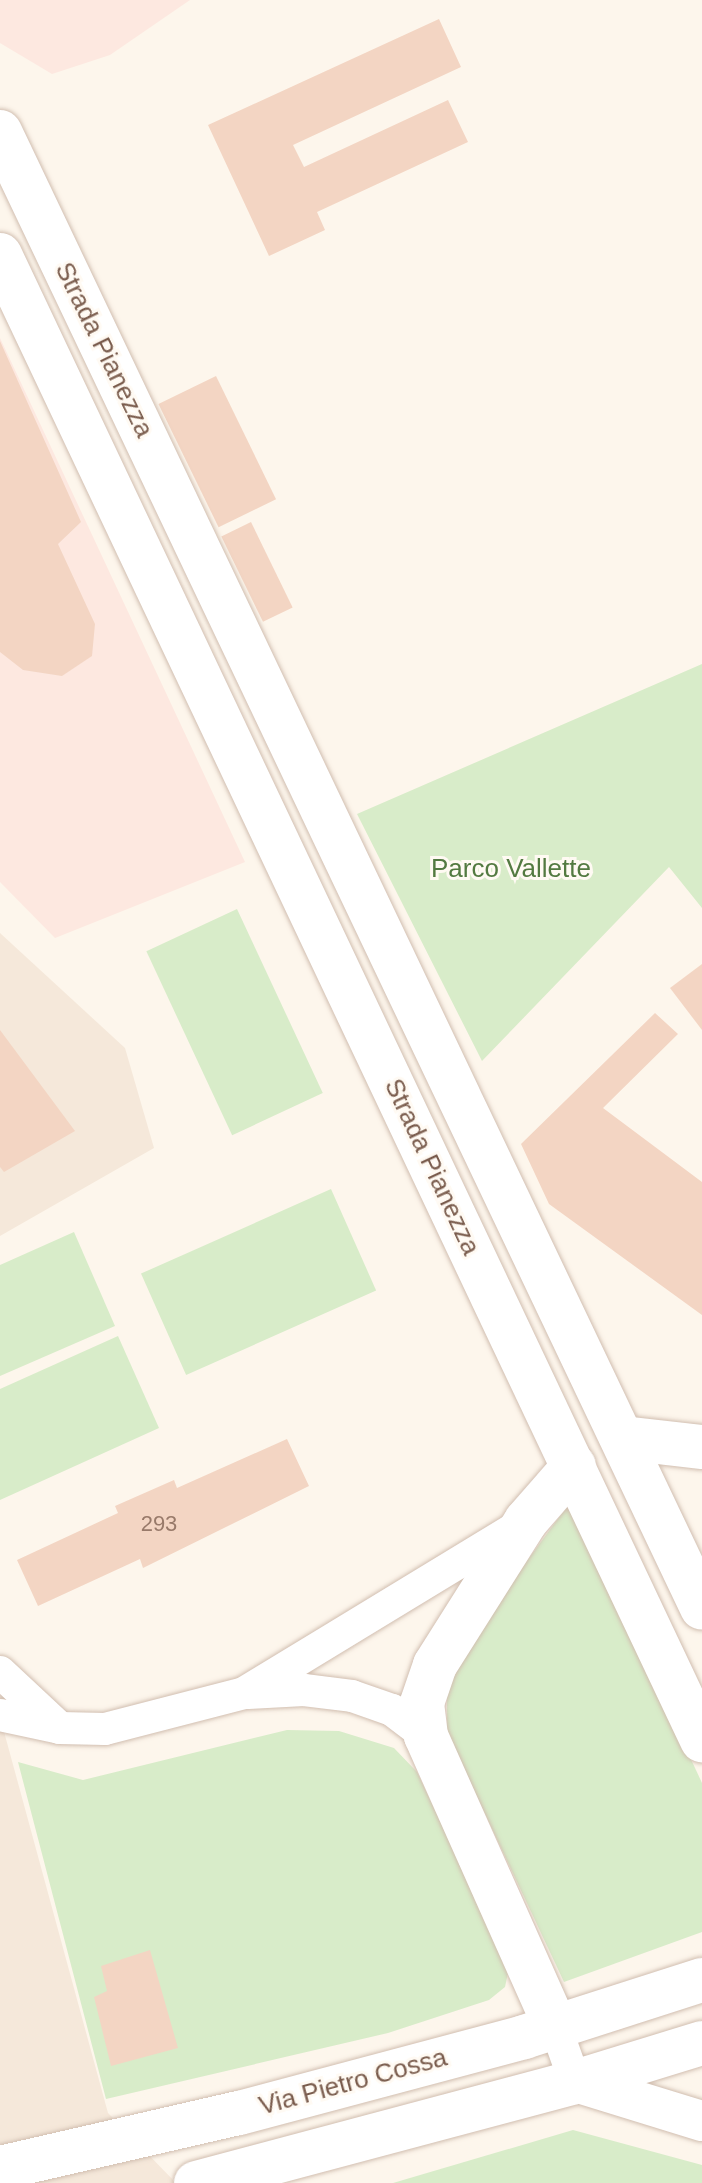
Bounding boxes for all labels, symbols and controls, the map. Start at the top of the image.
street label: Strada Pianezza [48,257,160,443]
park label: Parco Vallette [431,853,591,885]
street label: Strada Pianezza [378,1074,486,1260]
house number: 293 [141,1511,177,1537]
street label: Via Pietro Cossa [256,2042,450,2122]

